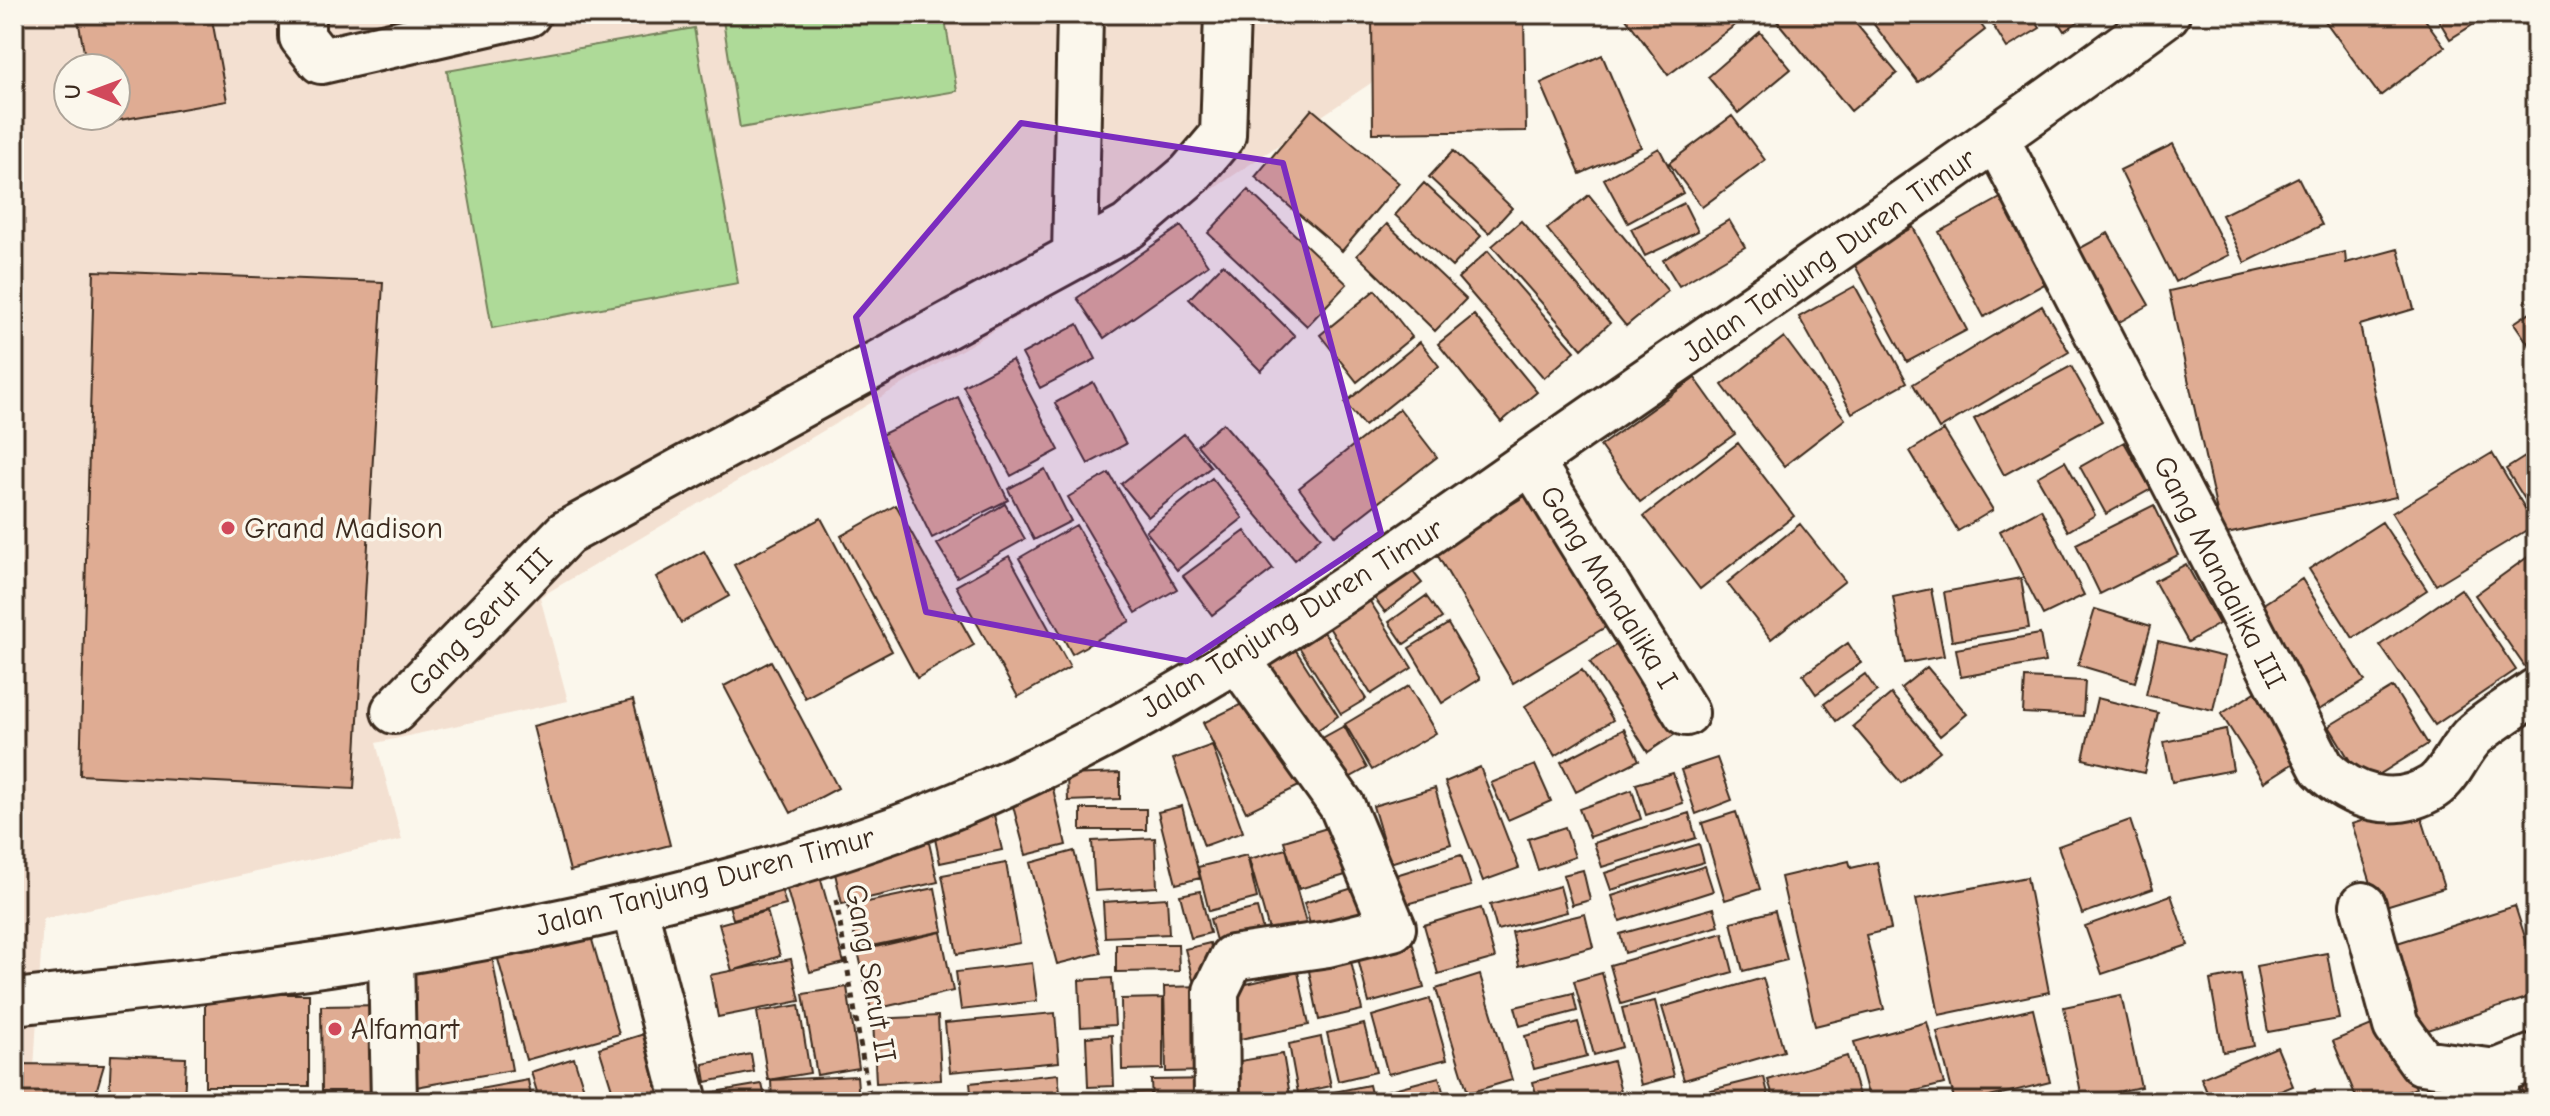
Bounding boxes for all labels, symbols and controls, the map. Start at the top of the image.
north arrow [52,52,132,132]
text: U [60,84,86,99]
street label: Jalan Tanjung Duren Timur [1676,141,1983,370]
street label: Gang Mandalika III [2146,450,2293,694]
street label: Gang Mandalika I [1532,479,1685,695]
place label: Grand Madison [244,511,443,546]
street label: Jalan Tanjung Duren Timur [1135,511,1450,726]
marker: Grand Madison [219,519,237,537]
street label: Gang Serut III [401,541,560,704]
street label: Jalan Tanjung Duren Timur [532,819,878,944]
street label: Gang Serut II [838,881,903,1065]
place label: Alfamart [351,1012,461,1047]
marker: Alfamart [326,1020,344,1038]

